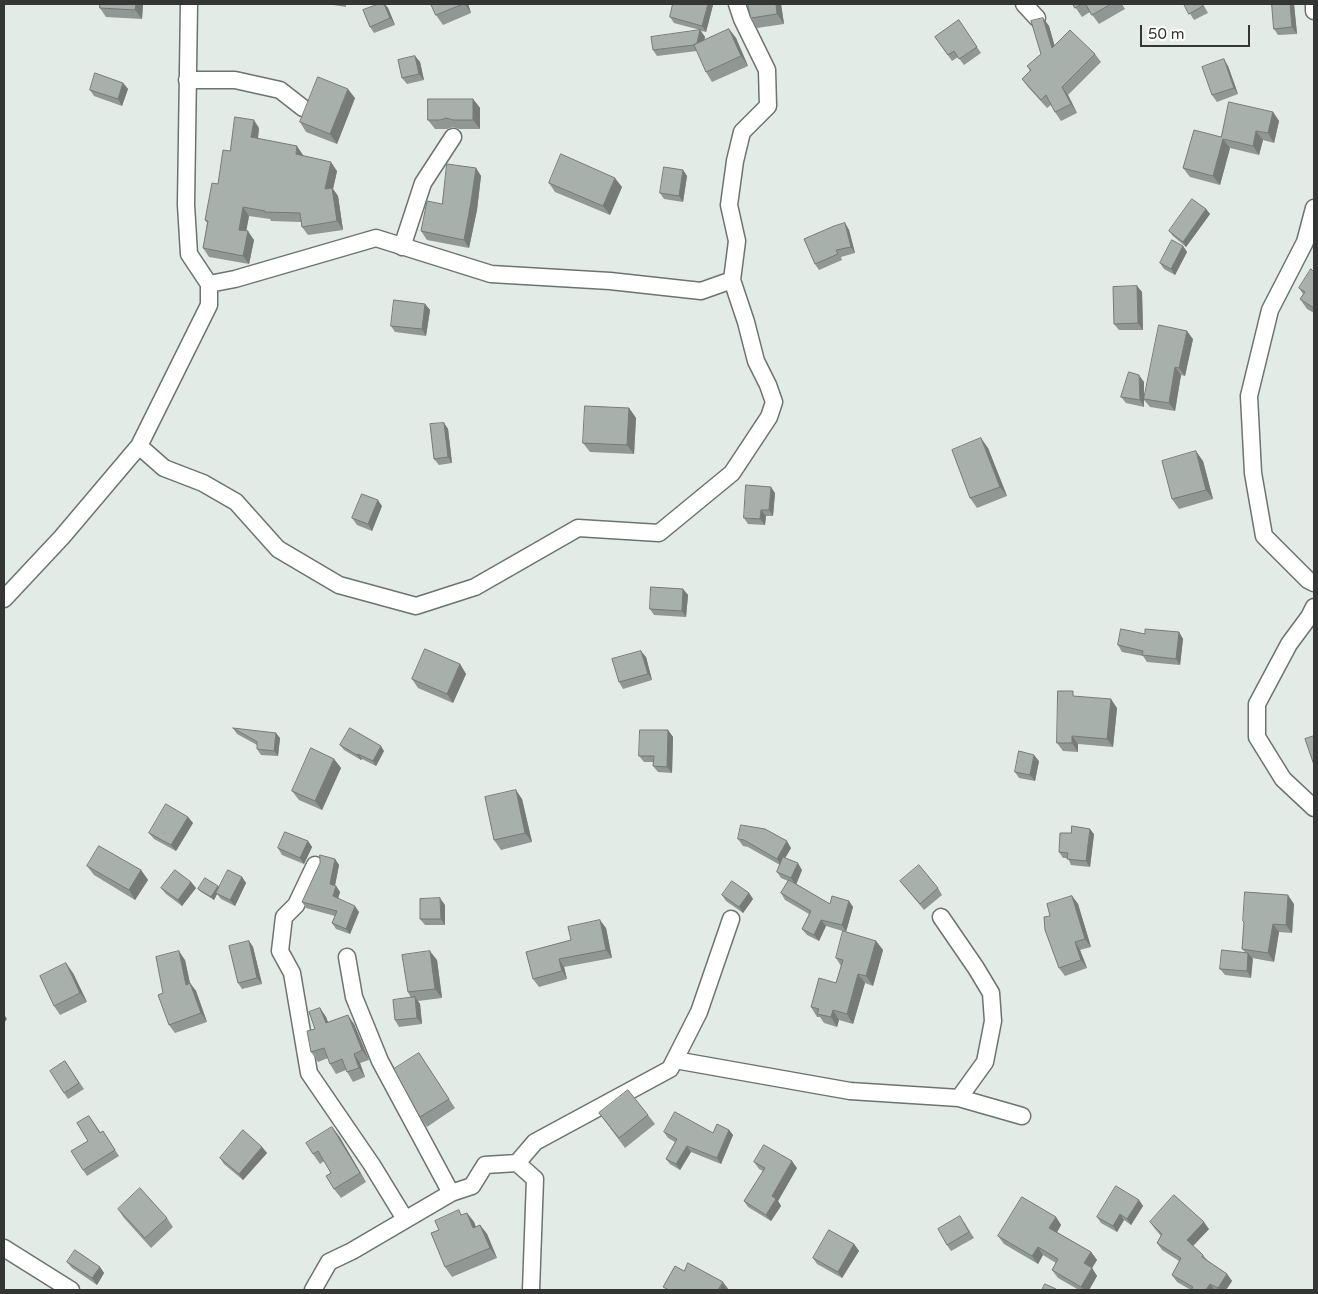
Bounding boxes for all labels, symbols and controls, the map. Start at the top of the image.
scale bar [1143,15,1253,47]
text: 50 m [1148,25,1185,43]

